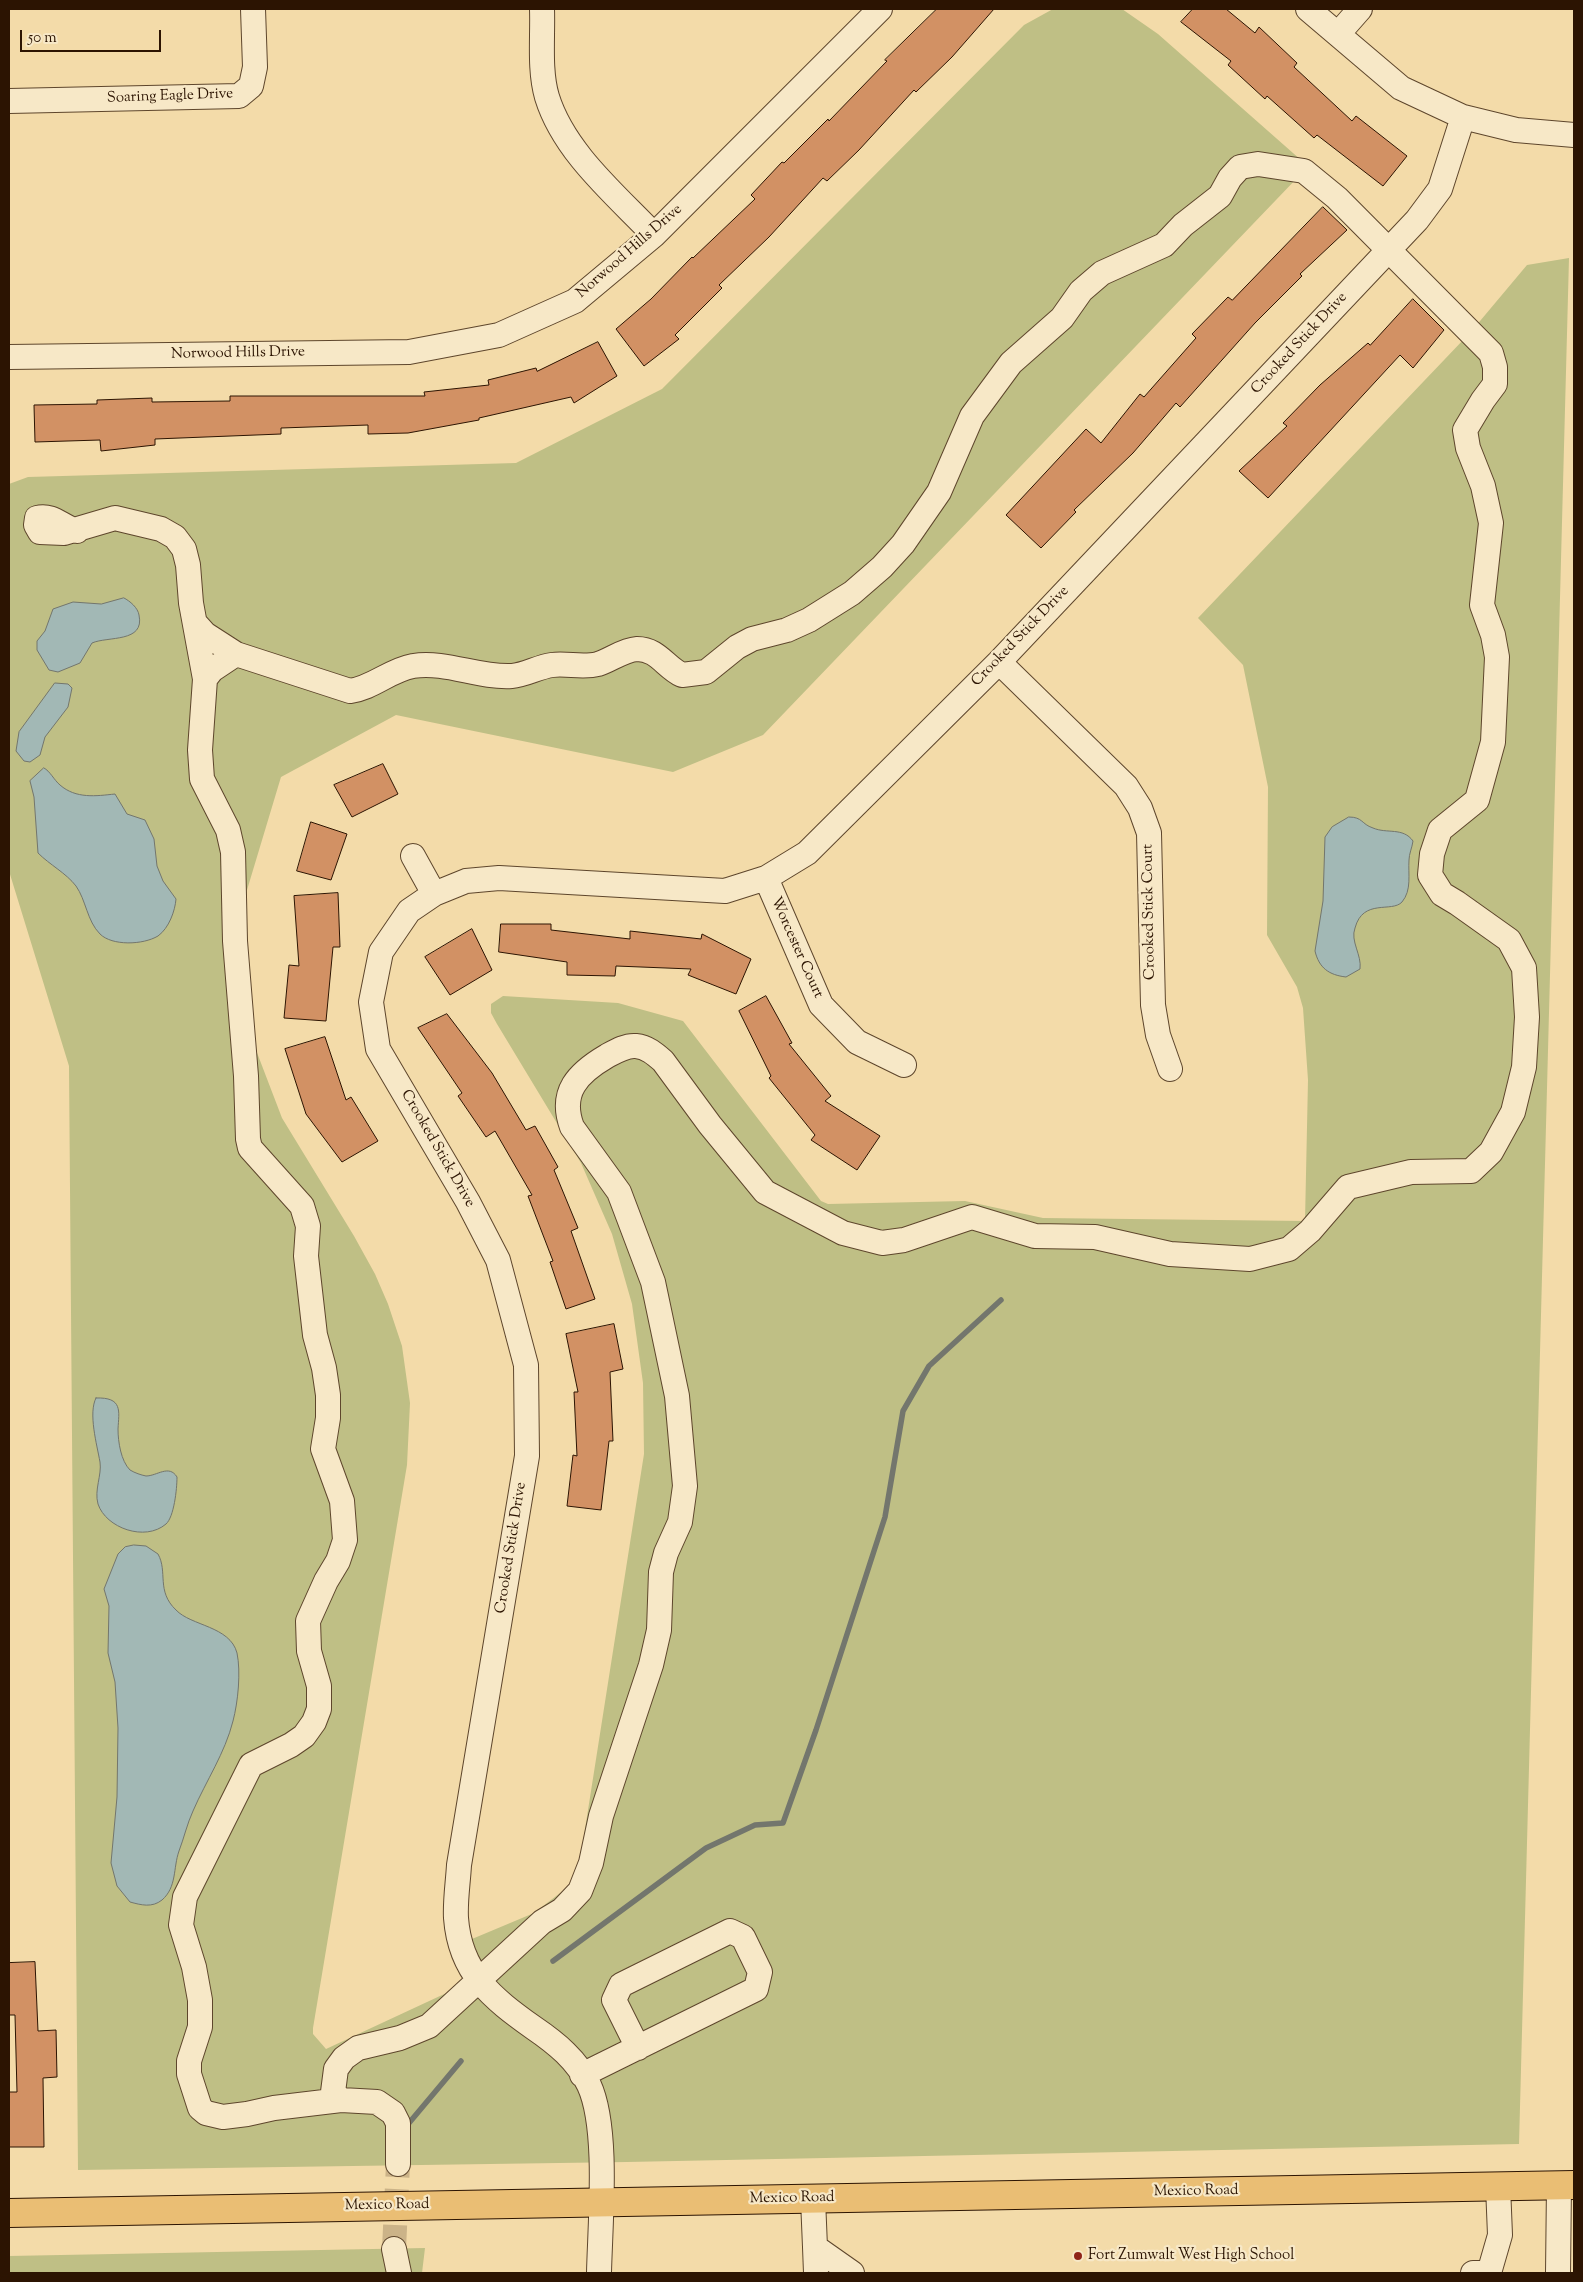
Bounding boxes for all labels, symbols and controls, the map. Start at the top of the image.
scale bar [22,20,164,52]
text: 50 m [28,28,57,49]
street label: Soaring Eagle Drive [107,86,233,108]
street label: Norwood Hills Drive [573,201,687,303]
street label: Crooked Stick Drive [1248,289,1352,399]
street label: Norwood Hills Drive [171,344,305,364]
street label: Crooked Stick Drive [968,583,1074,691]
street label: Crooked Stick Court [1140,844,1160,980]
street label: Worcester Court [766,895,826,1001]
street label: Crooked Stick Drive [396,1087,478,1211]
street label: Crooked Stick Drive [493,1481,531,1615]
street label: Mexico Road [1153,2182,1239,2202]
street label: Mexico Road [749,2189,835,2209]
street label: Mexico Road [344,2196,430,2216]
place label: Fort Zumwalt West High School [1088,2247,1294,2265]
marker: Fort Zumwalt West High School [1072,2250,1084,2262]

